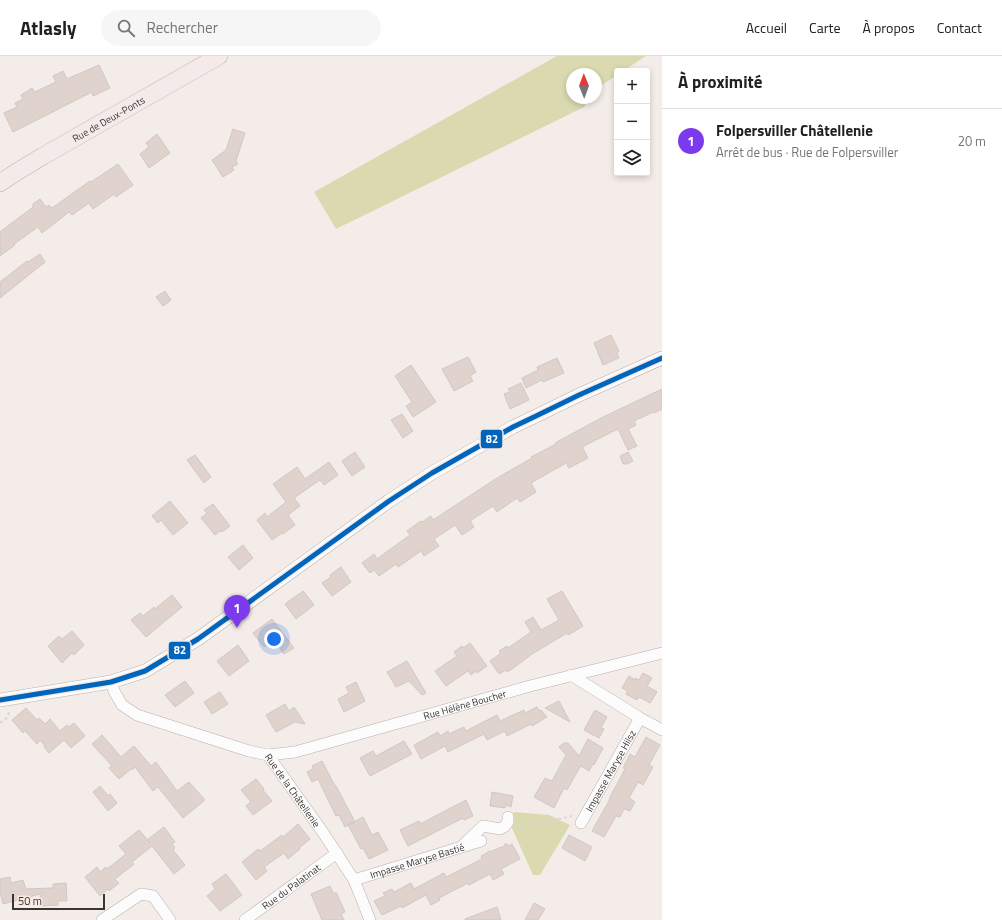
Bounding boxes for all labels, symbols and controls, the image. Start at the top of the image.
search box [101,10,381,46]
text: Atlasly [20,13,77,42]
text: Rechercher [147,16,218,39]
icon: search [115,17,137,39]
text: Accueil [746,17,787,38]
text: Carte [809,17,841,38]
text: À propos [863,17,915,38]
text: Contact [937,17,982,38]
north arrow [566,68,602,104]
map controls [614,68,650,176]
button: + [614,68,650,104]
text: À proximité [678,69,762,95]
street label: Rue de Deux-Ponts [69,92,148,145]
button: − [614,104,650,140]
text: Folpersviller Châtellenie [716,119,873,142]
text: 1 [687,131,695,151]
text: 20 m [958,131,986,151]
button: layers [614,140,650,176]
text: Arrêt de bus · Rue de Folpersviller [716,142,898,162]
line badge: 82 [480,429,503,449]
text: 82 [486,431,498,447]
pin: 1 [224,595,250,628]
your location [264,629,284,649]
line badge: 82 [168,641,191,660]
text: 82 [174,642,186,658]
street label: Rue Hélène Boucher [421,685,508,723]
street label: Impasse Maryse Hilsz [581,727,640,814]
street label: Rue de la Châtellenie [261,750,324,830]
street label: Impasse Maryse Bastié [368,839,466,882]
street label: Rue du Palatinat [259,860,324,913]
scale bar [12,892,105,911]
text: 50 m [18,893,42,909]

